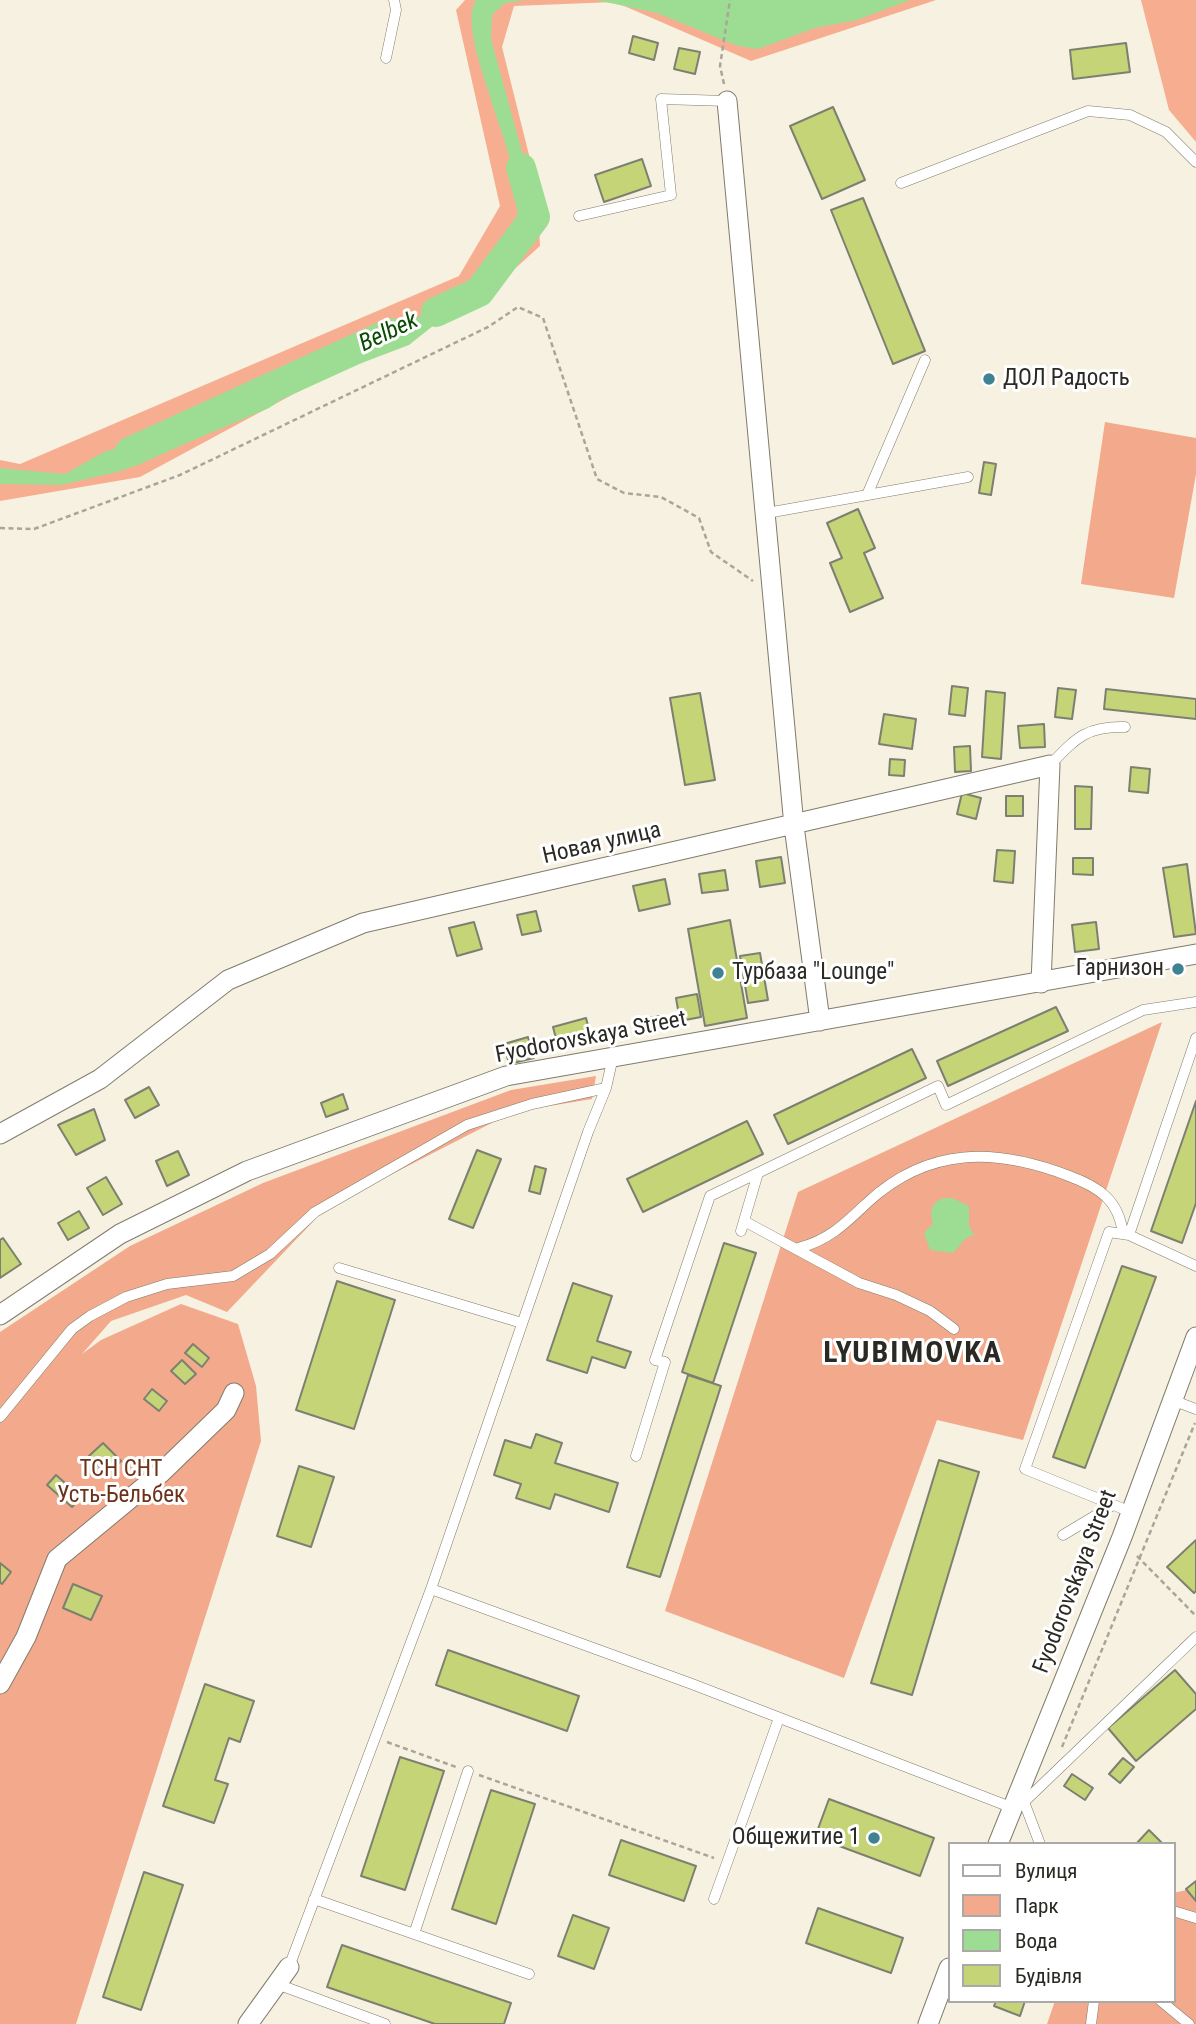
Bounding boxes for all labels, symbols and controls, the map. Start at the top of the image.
water label: Belbek [355,307,423,359]
place label: ДОЛ Радость [1003,365,1130,393]
marker: ДОЛ Радость [981,371,997,387]
street label: Новая улица [540,817,664,871]
place label: Гарнизон [1076,955,1164,983]
place label: Турбаза "Lounge" [732,959,894,987]
marker: Гарнизон [1170,961,1186,977]
marker: Турбаза "Lounge" [710,965,726,981]
street label: Fyodorovskaya Street [493,1006,689,1070]
district label: LYUBIMOVKA [824,1336,1002,1372]
park label: ТСН СНТ Усть-Бельбек [57,1456,185,1510]
street label: Fyodorovskaya Street [1028,1486,1124,1678]
place label: Общежитие 1 [732,1824,860,1852]
marker: Общежитие 1 [866,1830,882,1846]
legend [948,1842,1175,2003]
text: Вулиця [1015,1859,1077,1883]
text: Парк [1015,1894,1059,1918]
text: Вода [1015,1929,1058,1953]
text: Будівля [1015,1964,1082,1988]

